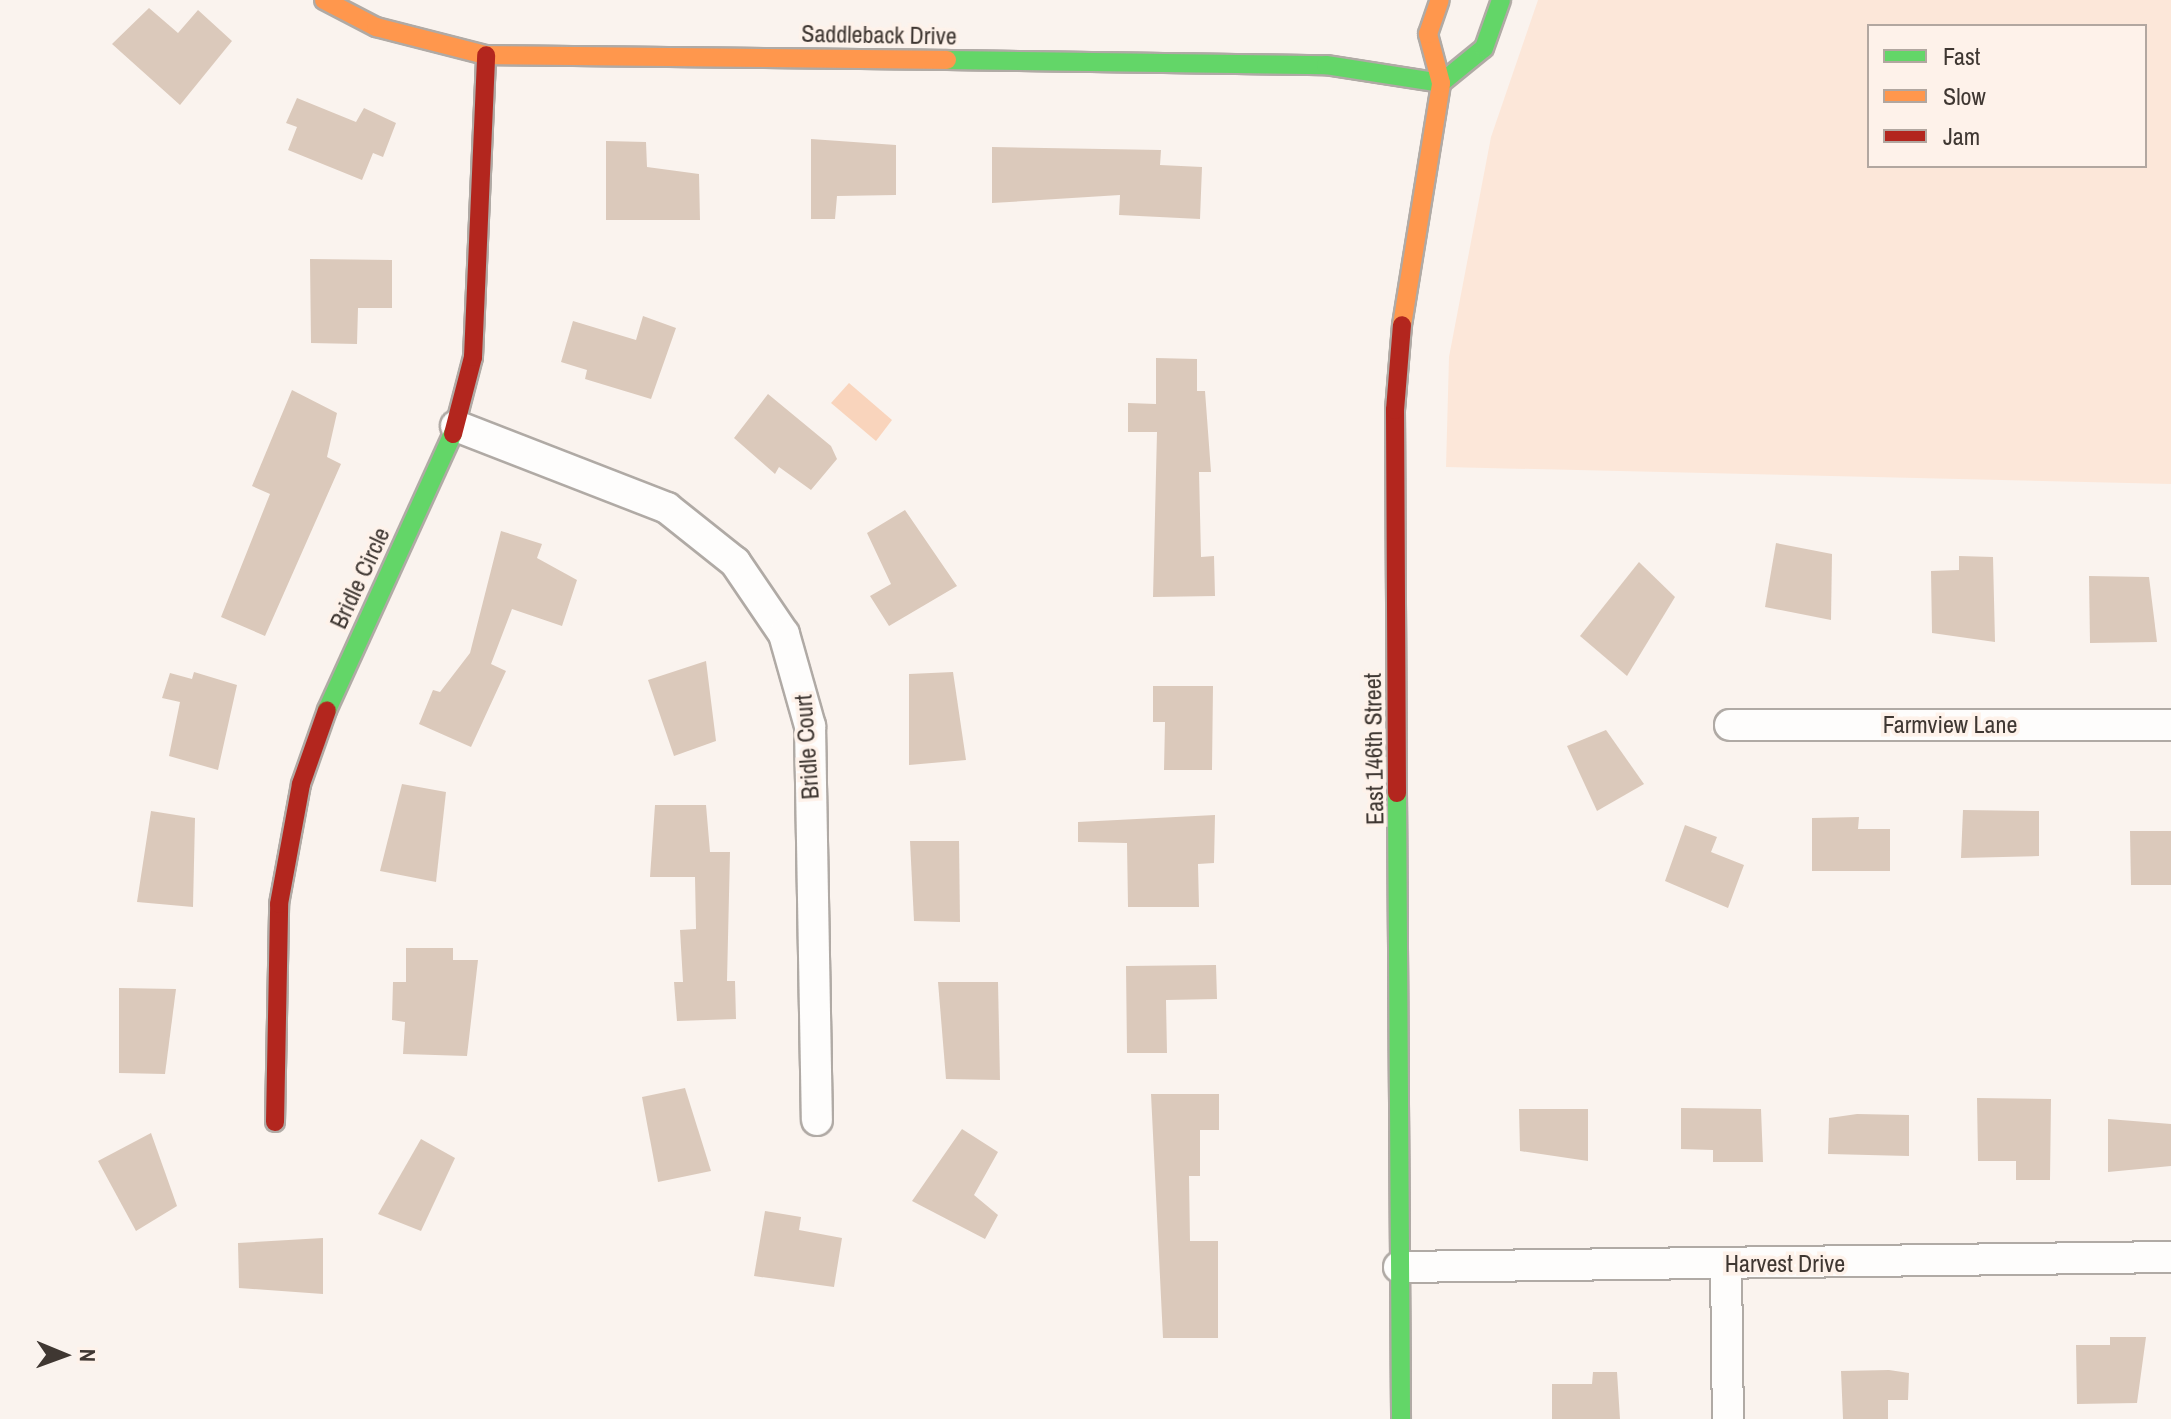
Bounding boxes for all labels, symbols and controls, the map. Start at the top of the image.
street label: Saddleback Drive [801,19,957,51]
legend [1867,24,2147,168]
text: Fast [1943,40,1980,72]
text: Slow [1943,80,1986,112]
text: Jam [1943,120,1980,152]
street label: Bridle Circle [324,523,396,633]
street label: East 146th Street [1358,673,1390,825]
street label: Bridle Court [789,694,825,800]
street label: Farmview Lane [1883,711,2017,739]
street label: Harvest Drive [1725,1250,1845,1278]
north arrow [24,1315,104,1395]
text: N [73,1349,103,1362]

